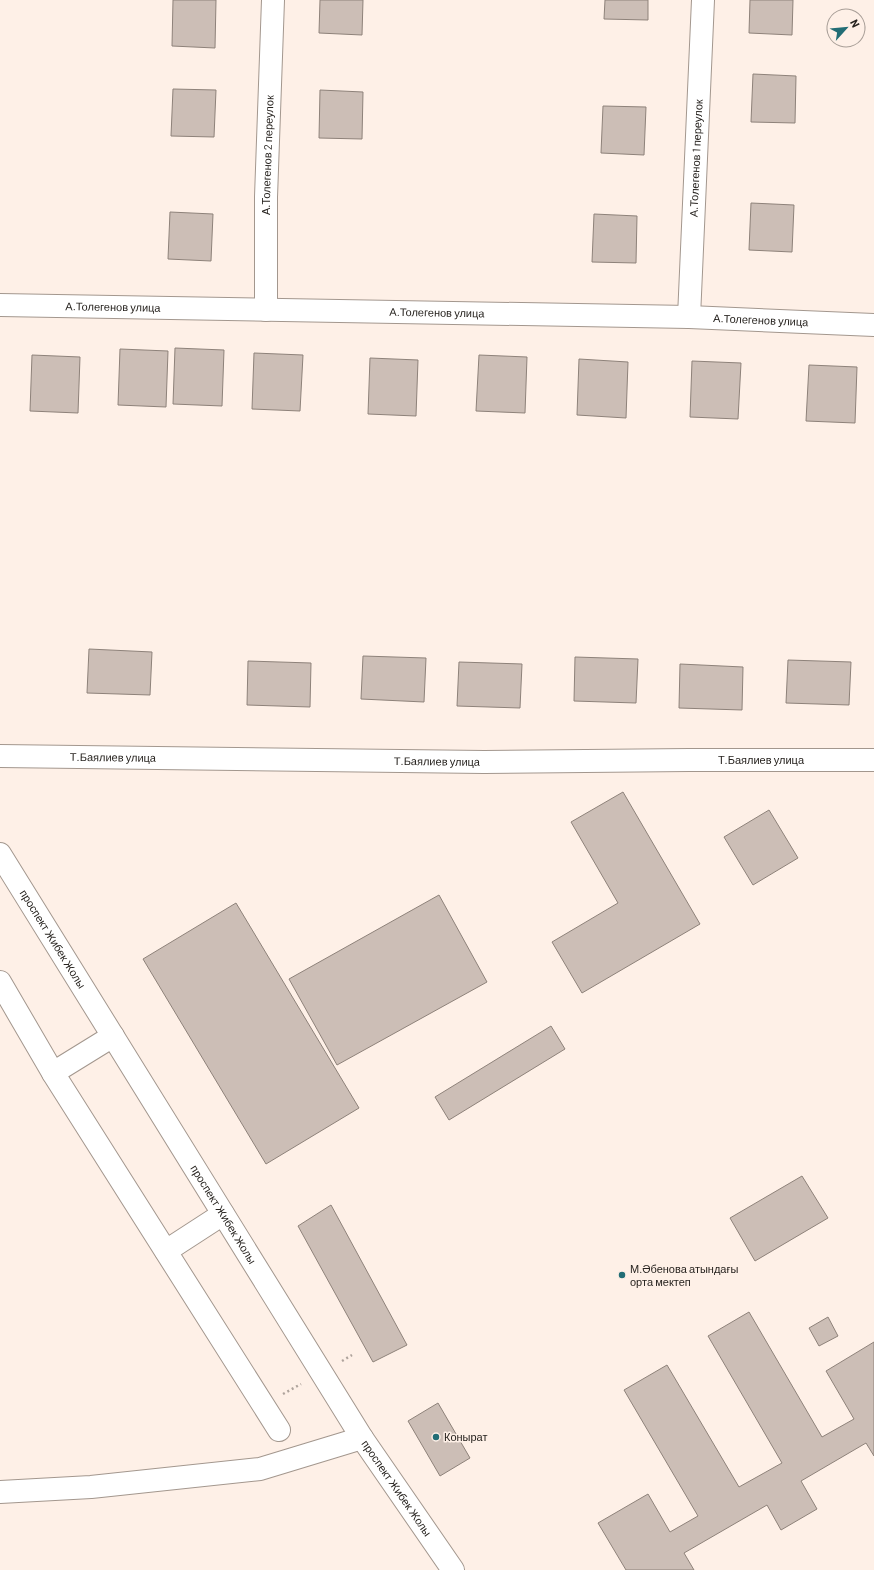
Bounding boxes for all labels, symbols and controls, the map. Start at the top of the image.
north arrow [826,8,866,48]
text: N [848,17,863,29]
street label: А.Толегенов 2 переулок [259,95,276,215]
street label: А.Толегенов 1 переулок [686,99,705,217]
street label: А.Толегенов улица [65,299,162,314]
street label: А.Толегенов улица [389,305,486,319]
street label: А.Толегенов улица [713,311,810,328]
street label: Т.Баялиев улица [70,750,157,764]
street label: Т.Баялиев улица [718,753,805,766]
street label: Т.Баялиев улица [394,754,481,768]
street label: проспект Жибек Жолы [18,887,89,991]
street label: проспект Жибек Жолы [188,1162,259,1266]
place label: М.Әбенова атындағы орта мектеп [630,1262,738,1288]
marker: М.Әбенова атындағы орта мектеп [617,1270,627,1280]
place label: Конырат [444,1430,488,1443]
marker: Конырат [431,1432,441,1442]
street label: проспект Жибек Жолы [359,1437,435,1539]

